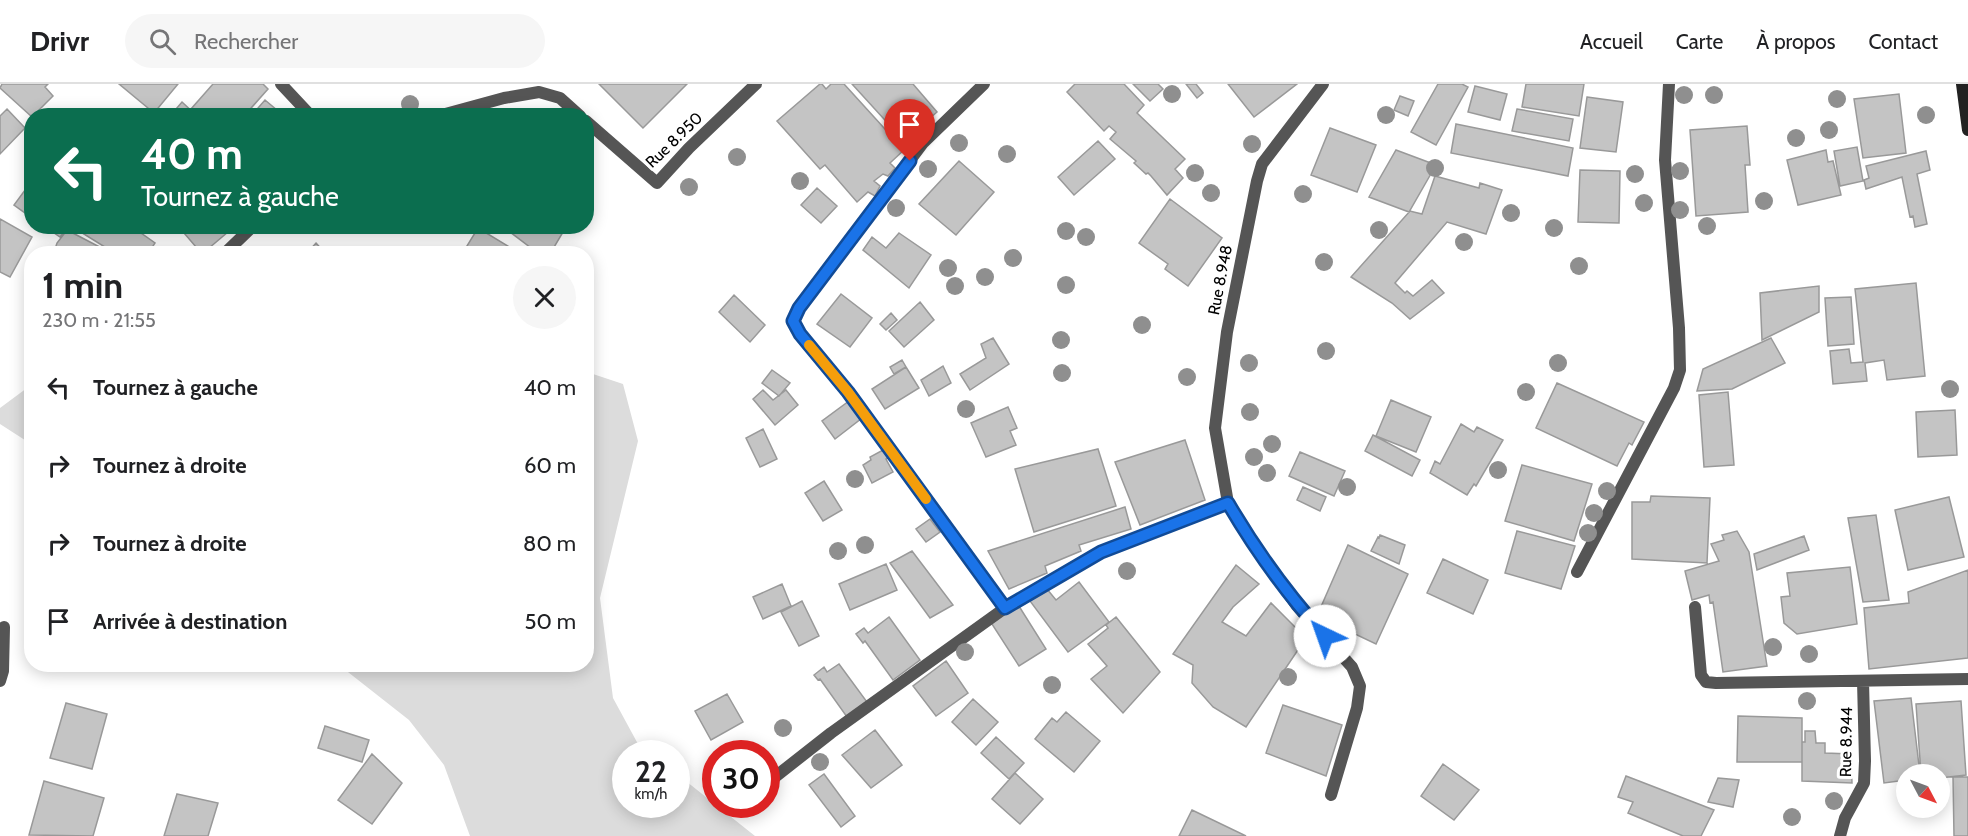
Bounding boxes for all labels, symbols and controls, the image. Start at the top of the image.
search box [125,14,545,68]
text: Drivr [30,24,89,58]
icon: search [146,25,179,58]
text: Rechercher [194,28,298,55]
text: Accueil [1580,29,1643,54]
text: Carte [1676,29,1723,54]
text: À propos [1756,29,1835,54]
text: Contact [1868,29,1938,54]
pin [884,99,935,161]
street label: Rue 8.950 [642,108,706,172]
icon: arrive [893,108,926,141]
text: 40 m [141,128,243,180]
icon: left [42,132,120,210]
text: Tournez à gauche [141,180,339,213]
street label: Rue 8.948 [1204,243,1236,317]
text: 1 min [42,263,123,307]
button: close [513,266,576,329]
text: 230 m · 21:55 [42,308,156,332]
icon: left [42,371,75,404]
text: Tournez à gauche [93,374,258,401]
text: 40 m [524,374,576,401]
icon: right [42,449,75,482]
text: Tournez à droite [93,452,247,479]
text: 60 m [524,452,576,479]
icon: right [42,527,75,560]
text: Tournez à droite [93,530,247,557]
text: 80 m [523,530,576,557]
position arrow [1293,604,1357,668]
icon: arrive [42,605,75,638]
text: Arrivée à destination [93,608,287,635]
text: 50 m [524,608,576,635]
street label: Rue 8.944 [1836,707,1856,777]
speed limit sign: 30 [702,740,780,818]
text: 22 [635,753,667,790]
north arrow [1896,764,1950,818]
map controls [1896,764,1950,818]
text: km/h [635,785,667,803]

